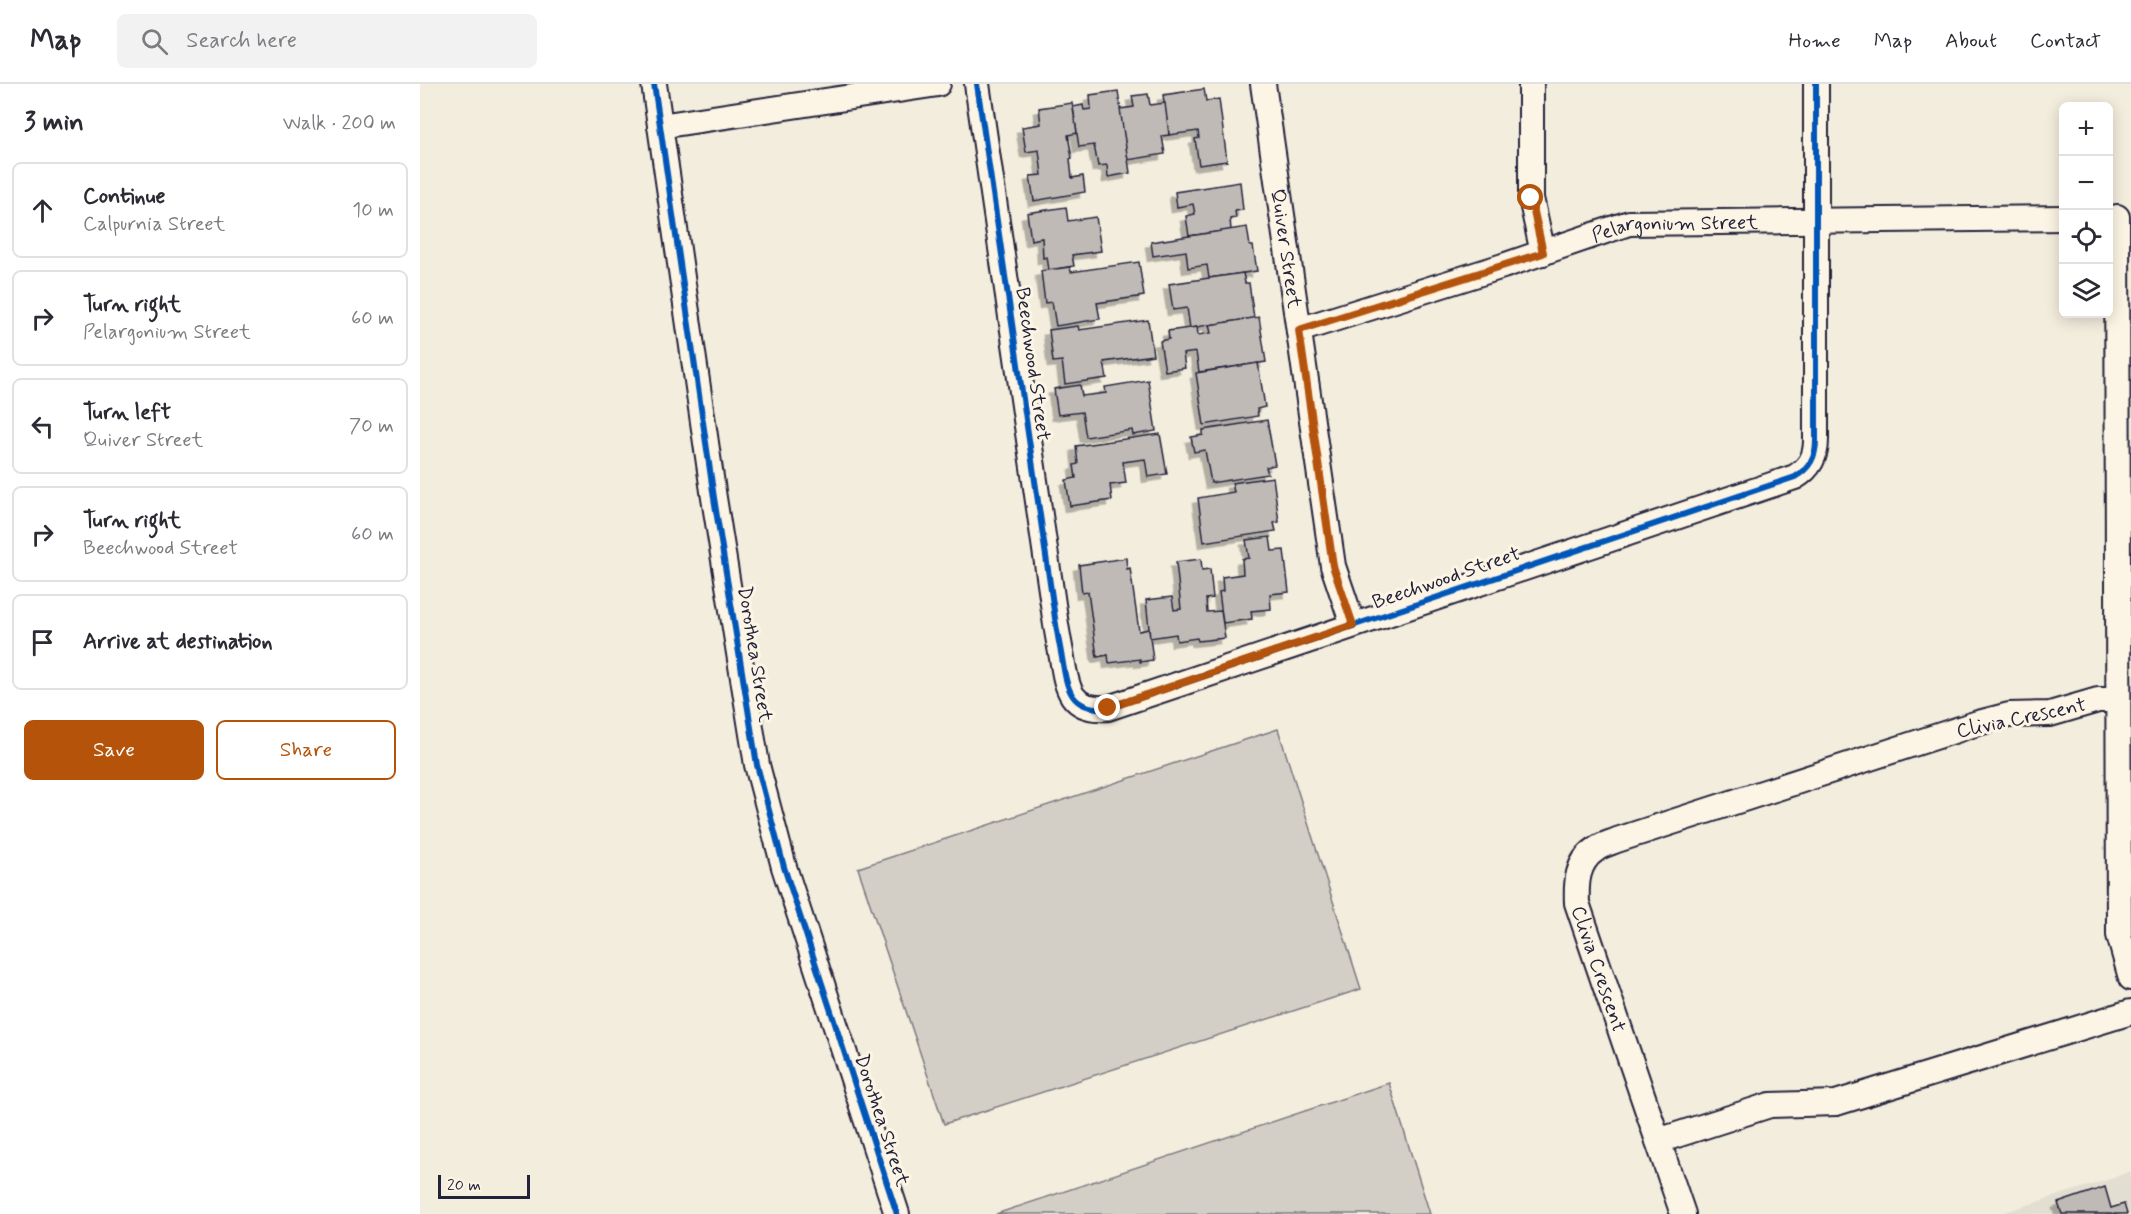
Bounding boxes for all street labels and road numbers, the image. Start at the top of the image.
street label: Quiver Street [1263,187,1307,310]
street label: Pelargonium Street [1588,210,1758,250]
street label: Beechwood Street [1008,286,1057,443]
street label: Beechwood Street [1369,540,1524,616]
street label: Dorothea Street [730,584,779,724]
street label: Clivia Crescent [1954,692,2089,745]
street label: Clivia Crescent [1564,902,1632,1036]
street label: Dorothea Street [848,1051,916,1190]

